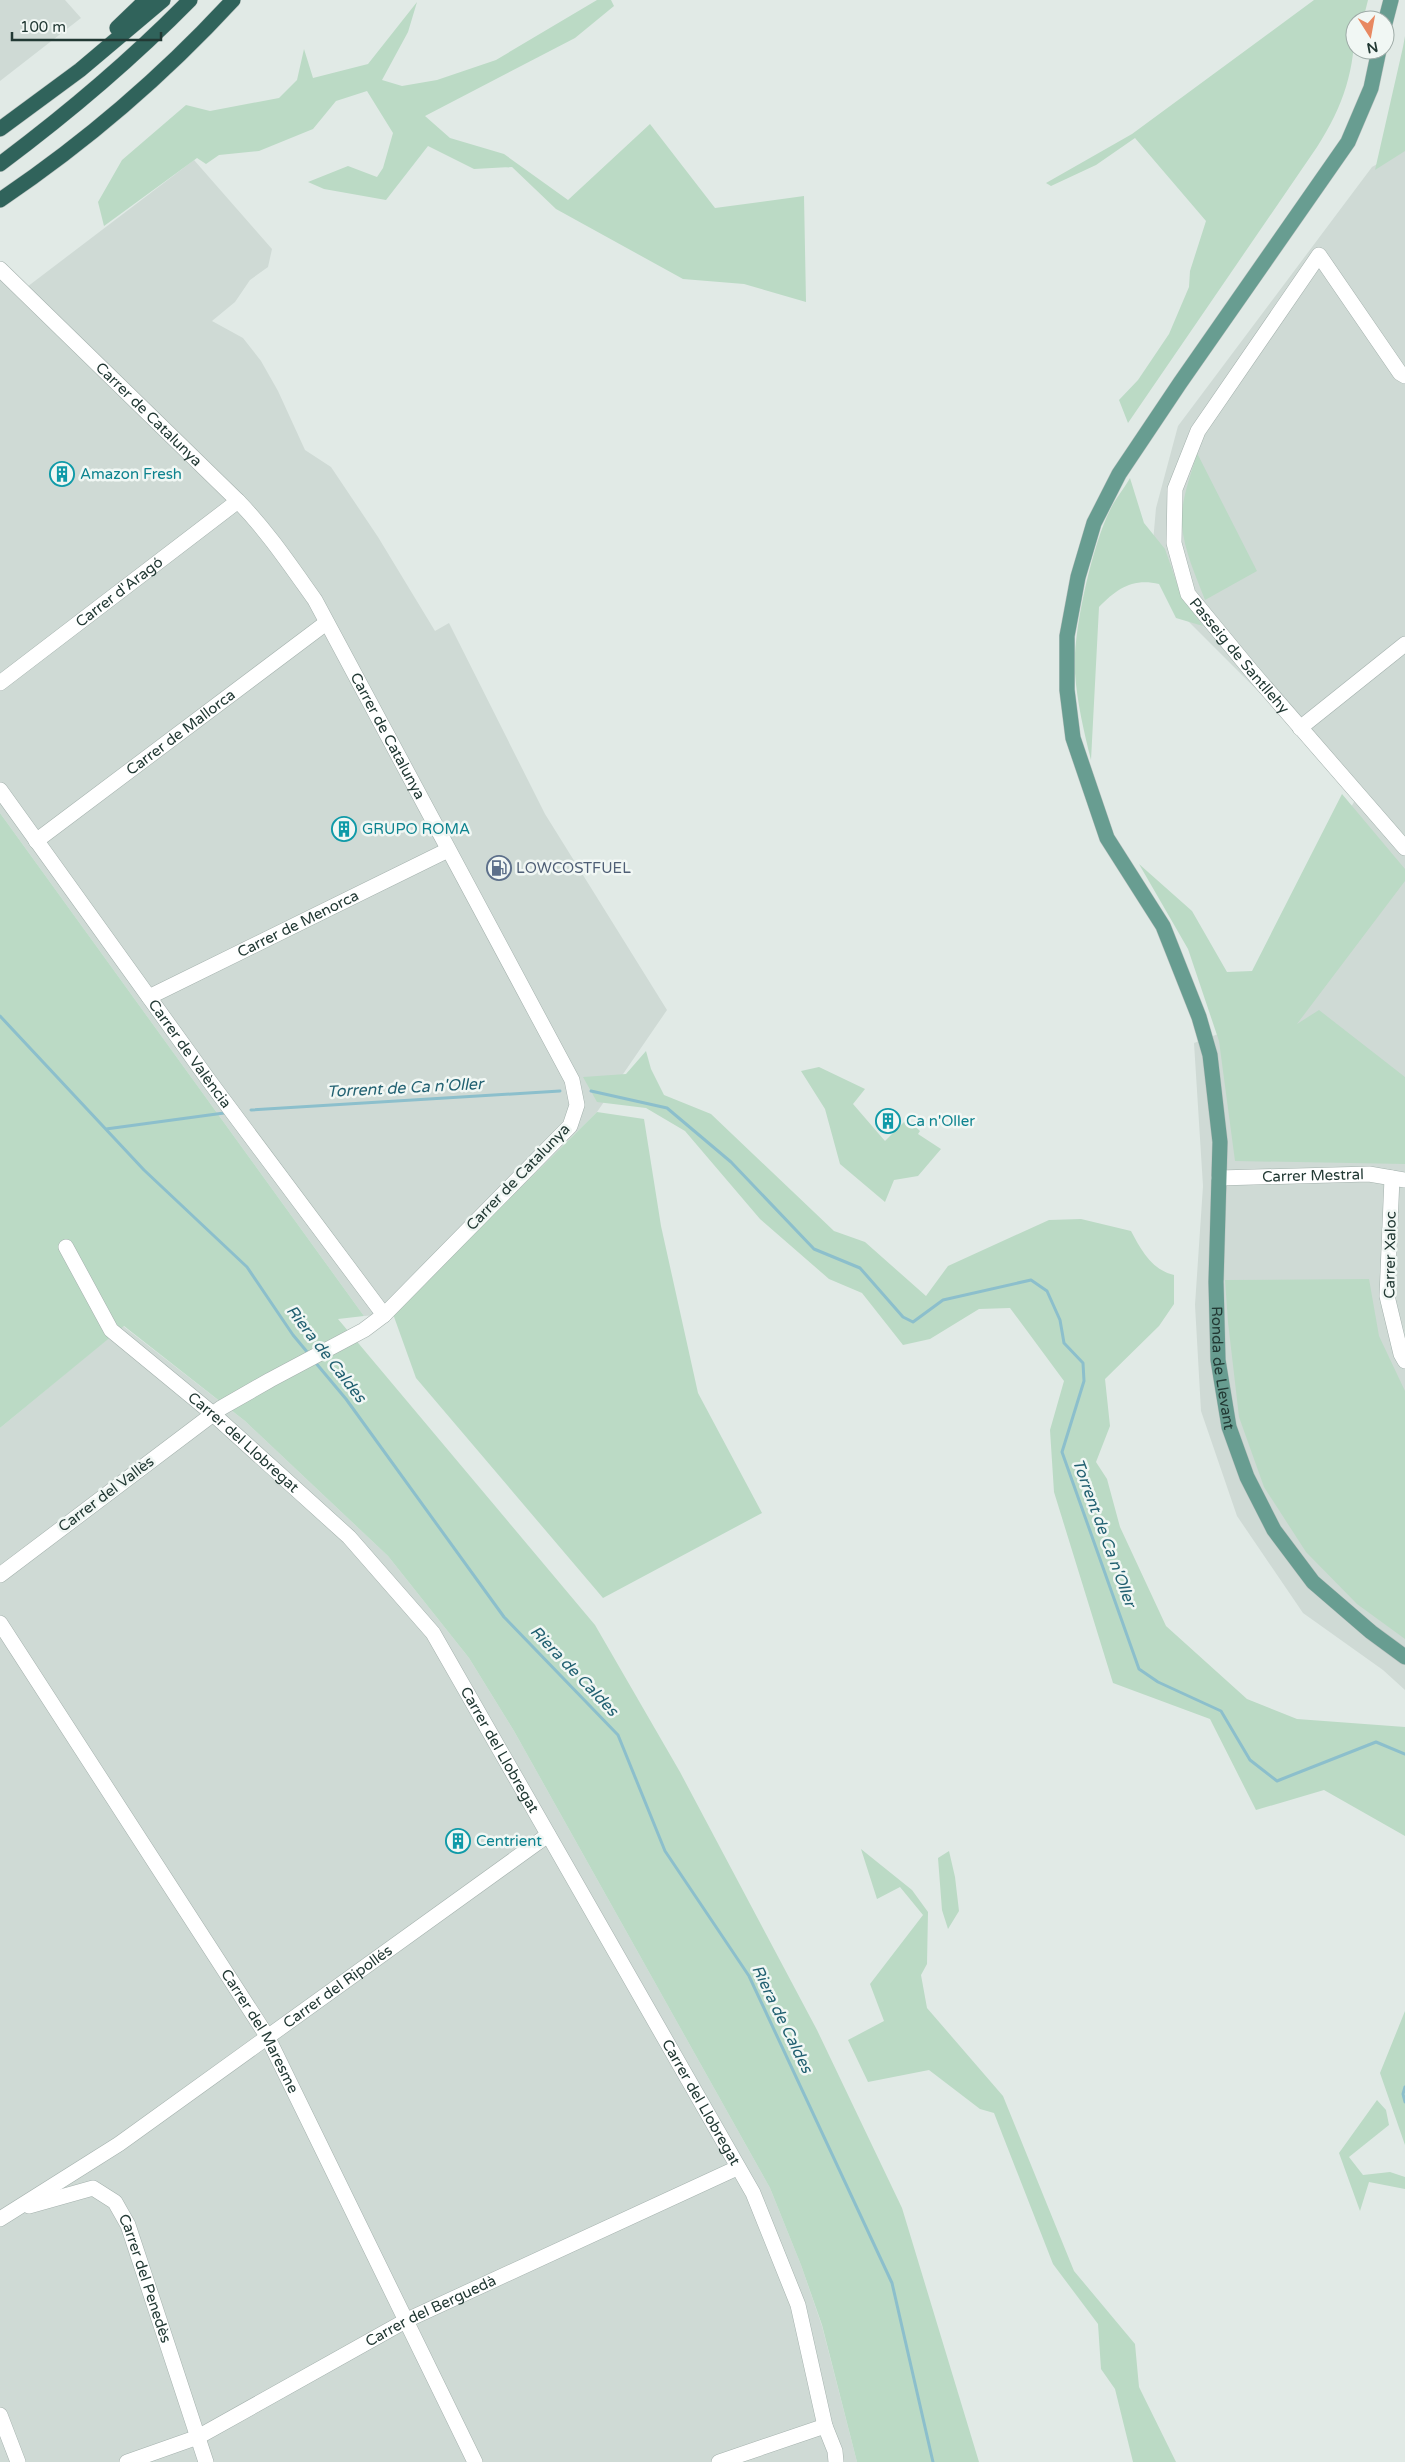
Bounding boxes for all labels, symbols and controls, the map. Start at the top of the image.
scale bar [12,10,161,42]
north arrow [1345,10,1395,60]
text: 100 m [20,18,66,36]
text: N [1365,38,1380,57]
street label: Carrer de Catalunya [92,358,206,470]
building icon: Amazon Fresh [49,461,75,487]
place label: Amazon Fresh [80,465,182,483]
street label: Carrer d'Aragó [72,553,166,631]
street label: Passeig de Santllehy [1186,594,1293,717]
street label: Carrer de Catalunya [346,669,429,802]
street label: Carrer de Mallorca [123,685,239,779]
building icon: GRUPO ROMA [331,816,357,842]
place label: GRUPO ROMA [362,820,470,838]
fuel station icon: LOWCOSTFUEL [486,855,512,881]
place label: LOWCOSTFUEL [516,859,631,877]
street label: Carrer de Menorca [234,886,362,961]
street label: Carrer de València [145,996,235,1112]
water label: Torrent de Ca n'Oller [326,1074,485,1102]
building icon: Ca n'Oller [875,1108,901,1134]
place label: Ca n'Oller [906,1112,975,1130]
street label: Carrer de Catalunya [462,1120,574,1234]
street label: Carrer Mestral [1262,1165,1364,1186]
street label: Carrer Xaloc [1380,1211,1400,1299]
water label: Riera de Caldes [282,1301,371,1408]
street label: Ronda de Llevant [1208,1306,1238,1431]
street label: Carrer del Llobregat [184,1388,303,1496]
street label: Carrer del Vallès [55,1452,157,1536]
water label: Torrent de Ca n'Oller [1068,1456,1141,1612]
water label: Riera de Caldes [526,1622,623,1721]
street label: Carrer del Llobregat [457,1683,543,1816]
building icon: Centrient [445,1828,471,1854]
place label: Centrient [476,1832,542,1850]
street label: Carrer del Ripollés [279,1941,396,2032]
water label: Riera de Caldes [747,1962,817,2078]
street label: Carrer del Maresme [217,1966,302,2096]
street label: Carrer del Llobregat [658,2036,744,2169]
street label: Carrer del Penedès [114,2211,175,2345]
street label: Carrer del Berguedà [362,2271,499,2351]

